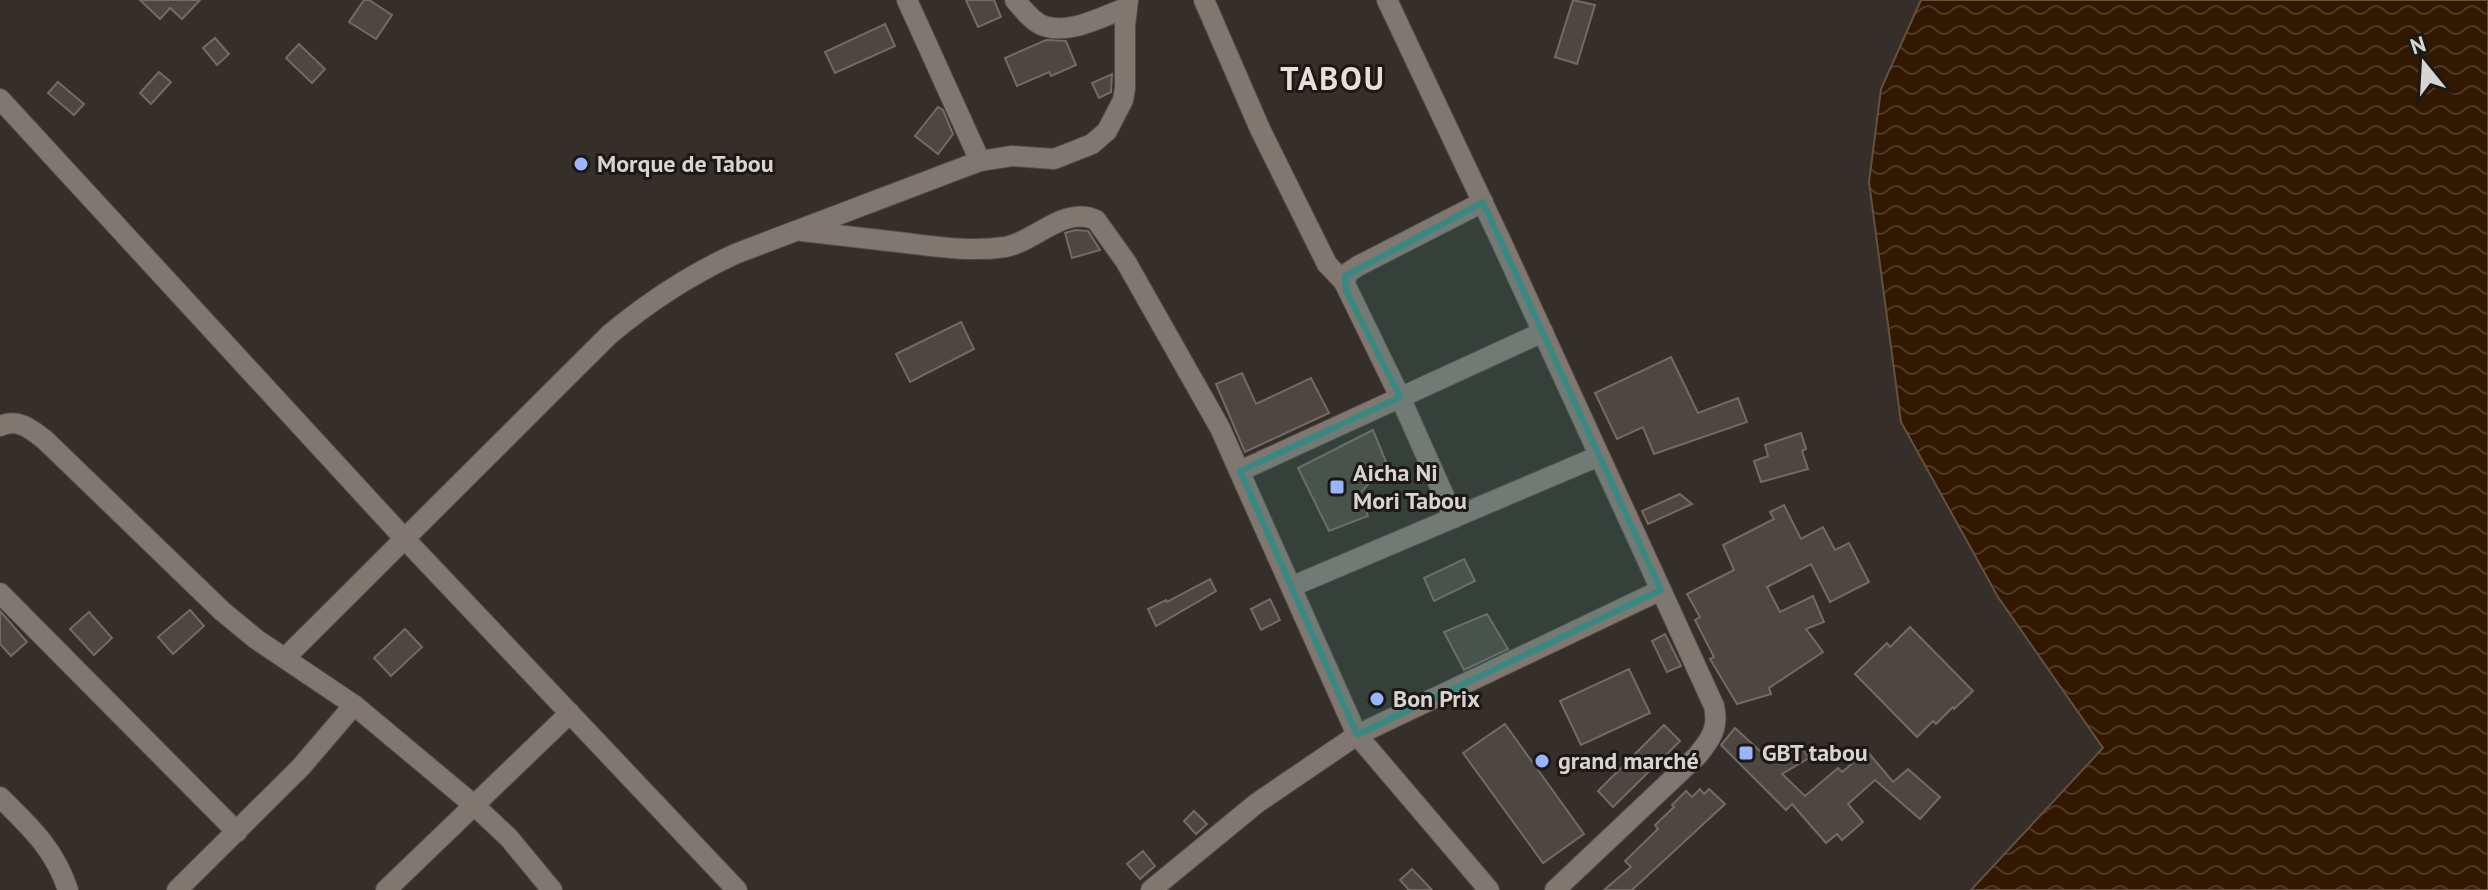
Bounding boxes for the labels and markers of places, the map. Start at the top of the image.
place label: Morque de Tabou [597,148,774,179]
marker: Morque de Tabou [572,155,590,173]
place label: Aicha Ni Mori Tabou [1353,457,1467,516]
marker: Aicha Ni Mori Tabou [1328,478,1346,496]
place label: Bon Prix [1393,683,1480,714]
marker: Bon Prix [1368,690,1386,708]
place label: GBT tabou [1762,737,1868,768]
marker: GBT tabou [1737,744,1755,762]
place label: grand marché [1558,745,1699,776]
marker: grand marché [1533,752,1551,770]

